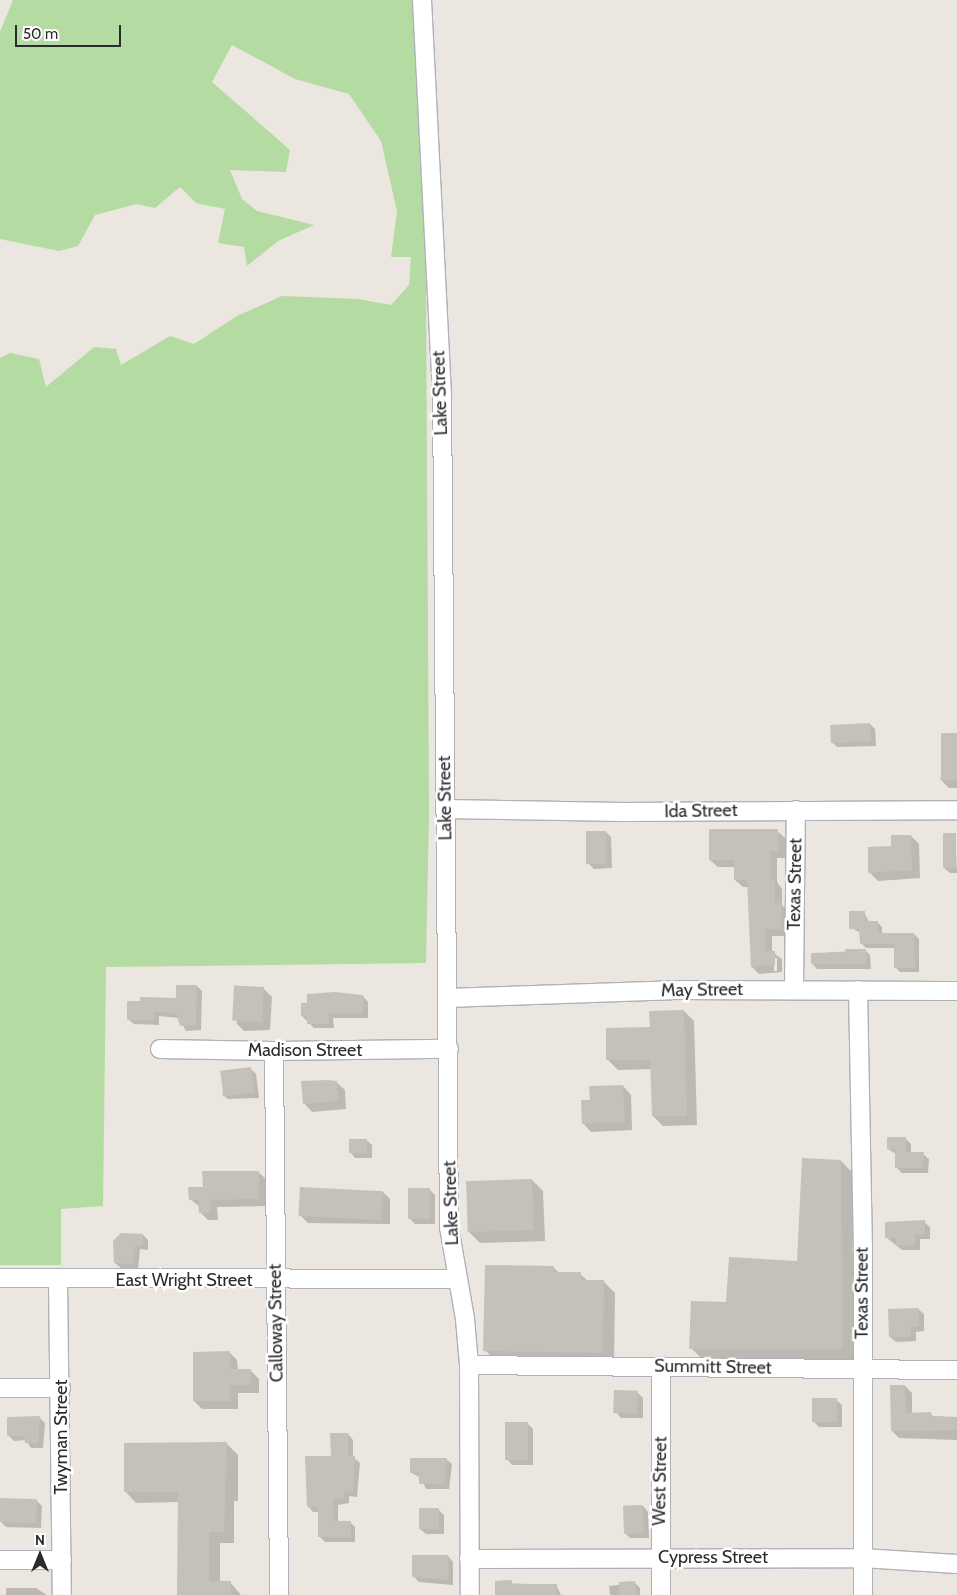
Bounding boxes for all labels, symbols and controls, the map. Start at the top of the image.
scale bar [18,15,124,47]
text: 50 m [23,25,58,43]
street label: Lake Street [428,350,452,436]
street label: Lake Street [433,755,457,841]
street label: Ida Street [664,800,738,822]
street label: Texas Street [783,838,807,930]
street label: May Street [661,978,743,1002]
street label: Madison Street [248,1039,362,1061]
street label: Lake Street [439,1160,463,1246]
street label: Texas Street [851,1247,873,1339]
street label: Calloway Street [264,1264,288,1382]
street label: East Wright Street [115,1269,253,1291]
street label: Summitt Street [654,1355,772,1379]
street label: Twyman Street [50,1379,72,1495]
street label: West Street [648,1436,672,1526]
north arrow [15,1530,65,1580]
text: N [35,1531,45,1549]
street label: Cypress Street [658,1546,768,1568]

